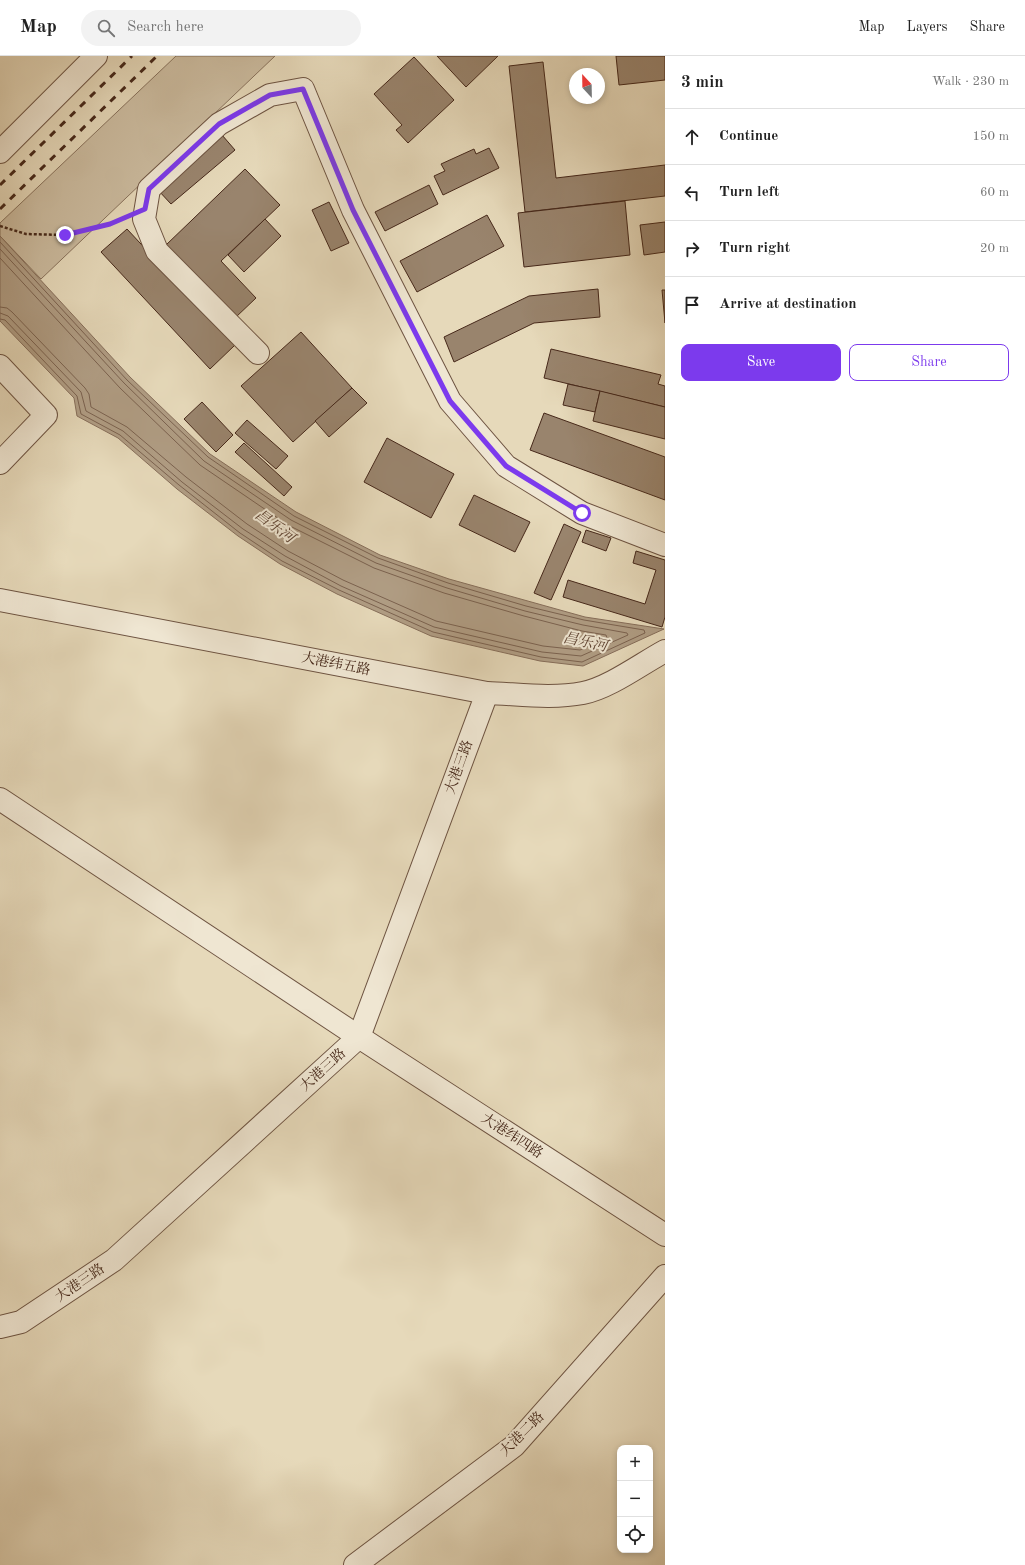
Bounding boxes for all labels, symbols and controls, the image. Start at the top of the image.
search box [81,10,361,46]
icon: search [95,17,117,39]
text: Map [20,18,57,37]
text: Search here [127,20,204,35]
text: Map [859,20,885,34]
text: Layers [907,20,948,34]
text: Share [970,20,1005,34]
north arrow [569,68,605,104]
text: 3 min [681,74,724,91]
text: Walk · 230 m [932,75,1009,88]
icon: ahead [681,126,703,148]
text: Continue [719,129,778,144]
text: 150 m [972,130,1009,143]
icon: left [681,182,703,204]
text: Turn left [719,185,779,200]
text: 60 m [980,186,1009,199]
route end [56,226,74,244]
icon: right [681,238,703,260]
text: Turn right [719,241,790,256]
text: 20 m [980,242,1009,255]
icon: arrive [681,294,703,316]
text: Arrive at destination [719,297,857,312]
button: Save [681,344,841,381]
button: Share [849,344,1009,381]
route start [573,504,591,522]
water label: 昌乐河 [252,506,300,548]
water label: 昌乐河 [561,629,612,656]
street label: 大港纬五路 [300,649,372,678]
street label: 大港三路 [442,738,475,796]
street label: 大港三路 [297,1045,348,1094]
street label: 大港纬四路 [479,1110,546,1161]
street label: 大港三路 [52,1261,107,1304]
street label: 大港二路 [497,1409,547,1459]
map controls [617,1445,653,1553]
button: + [617,1445,653,1481]
button: − [617,1481,653,1517]
button: locate [617,1517,653,1553]

